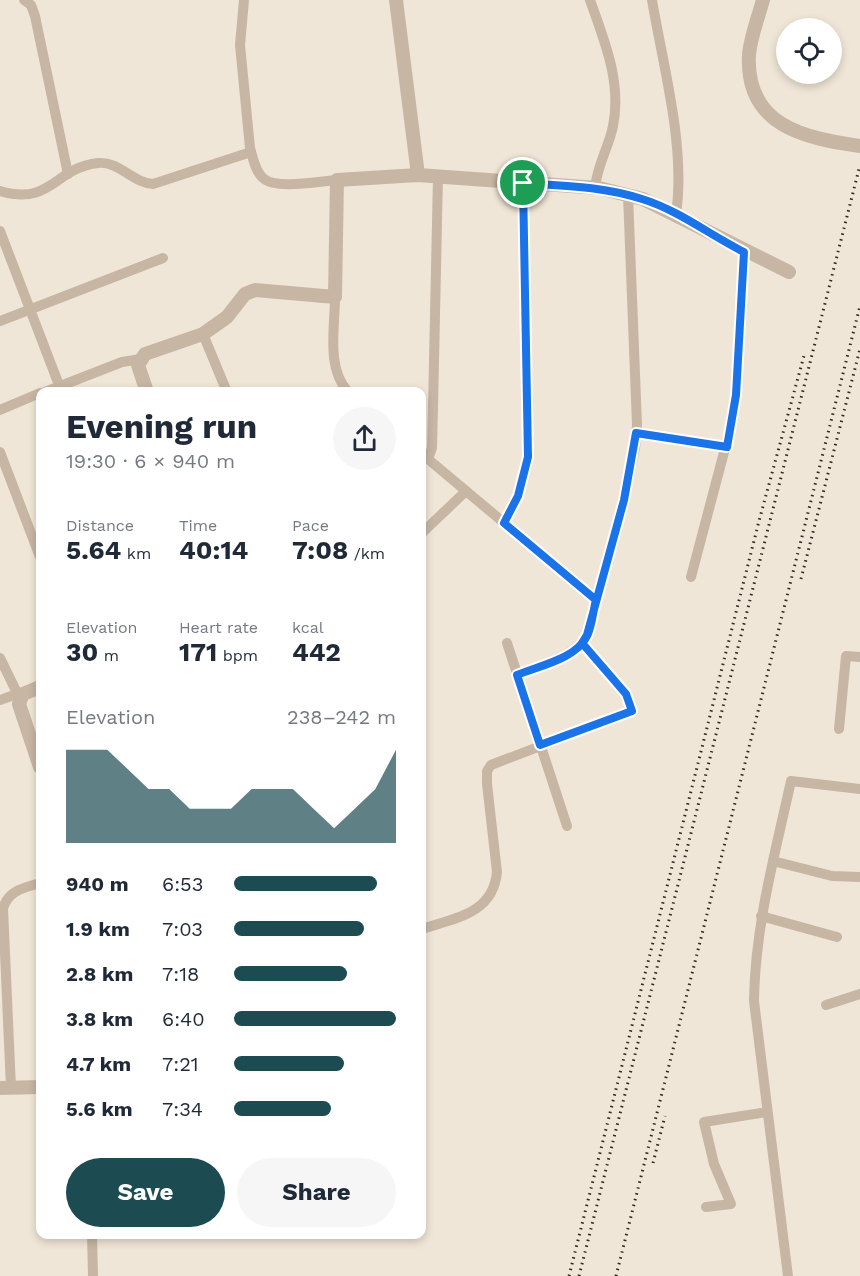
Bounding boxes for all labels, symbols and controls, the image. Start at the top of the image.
map controls [776,18,842,84]
button: locate [776,18,842,84]
pin [497,157,548,208]
icon: arrive [506,166,539,199]
text: Evening run [66,407,257,446]
button: share [333,407,396,470]
text: 19:30 · 6 × 940 m [66,449,235,473]
text: Distance [66,516,134,535]
text: Time [179,516,217,535]
text: Pace [292,516,329,535]
text: 5.64 [66,535,121,565]
text: 40:14 [179,535,248,565]
text: 7:08 [292,535,348,565]
text: km [121,544,151,563]
text: /km [348,544,385,563]
text: Elevation [66,618,137,637]
text: Heart rate [179,618,258,637]
text: kcal [292,618,324,637]
text: 30 [66,637,98,667]
text: 171 [179,637,217,667]
text: 442 [292,637,341,667]
text: m [98,646,119,665]
text: bpm [217,646,258,665]
text: Elevation [66,705,155,729]
text: 238–242 m [287,705,396,729]
text: 940 m [66,872,129,896]
text: 6:53 [162,872,203,896]
text: 1.9 km [66,917,130,941]
text: 7:03 [162,917,203,941]
text: 2.8 km [66,962,133,986]
text: 7:18 [162,962,199,986]
text: 3.8 km [66,1007,133,1031]
text: 6:40 [162,1007,205,1031]
text: 4.7 km [66,1052,131,1076]
text: 7:21 [162,1052,199,1076]
text: 5.6 km [66,1097,133,1121]
text: 7:34 [162,1097,203,1121]
button: Save [66,1158,225,1227]
button: Share [237,1158,396,1227]

